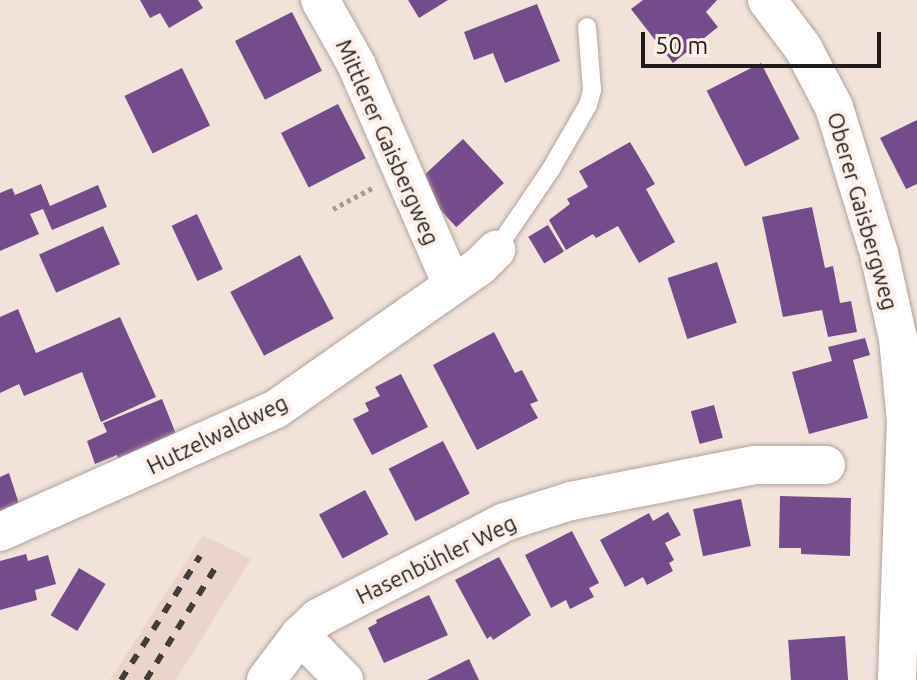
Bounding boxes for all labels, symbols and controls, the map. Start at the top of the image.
scale bar [645,16,885,66]
text: 50 m [655,32,708,59]
street label: Mittlerer Gaisbergweg [331,35,445,249]
street label: Oberer Gaisbergweg [822,109,904,313]
street label: Hutzelwaldweg [142,389,292,479]
street label: Hasenbühler Weg [352,509,520,609]

